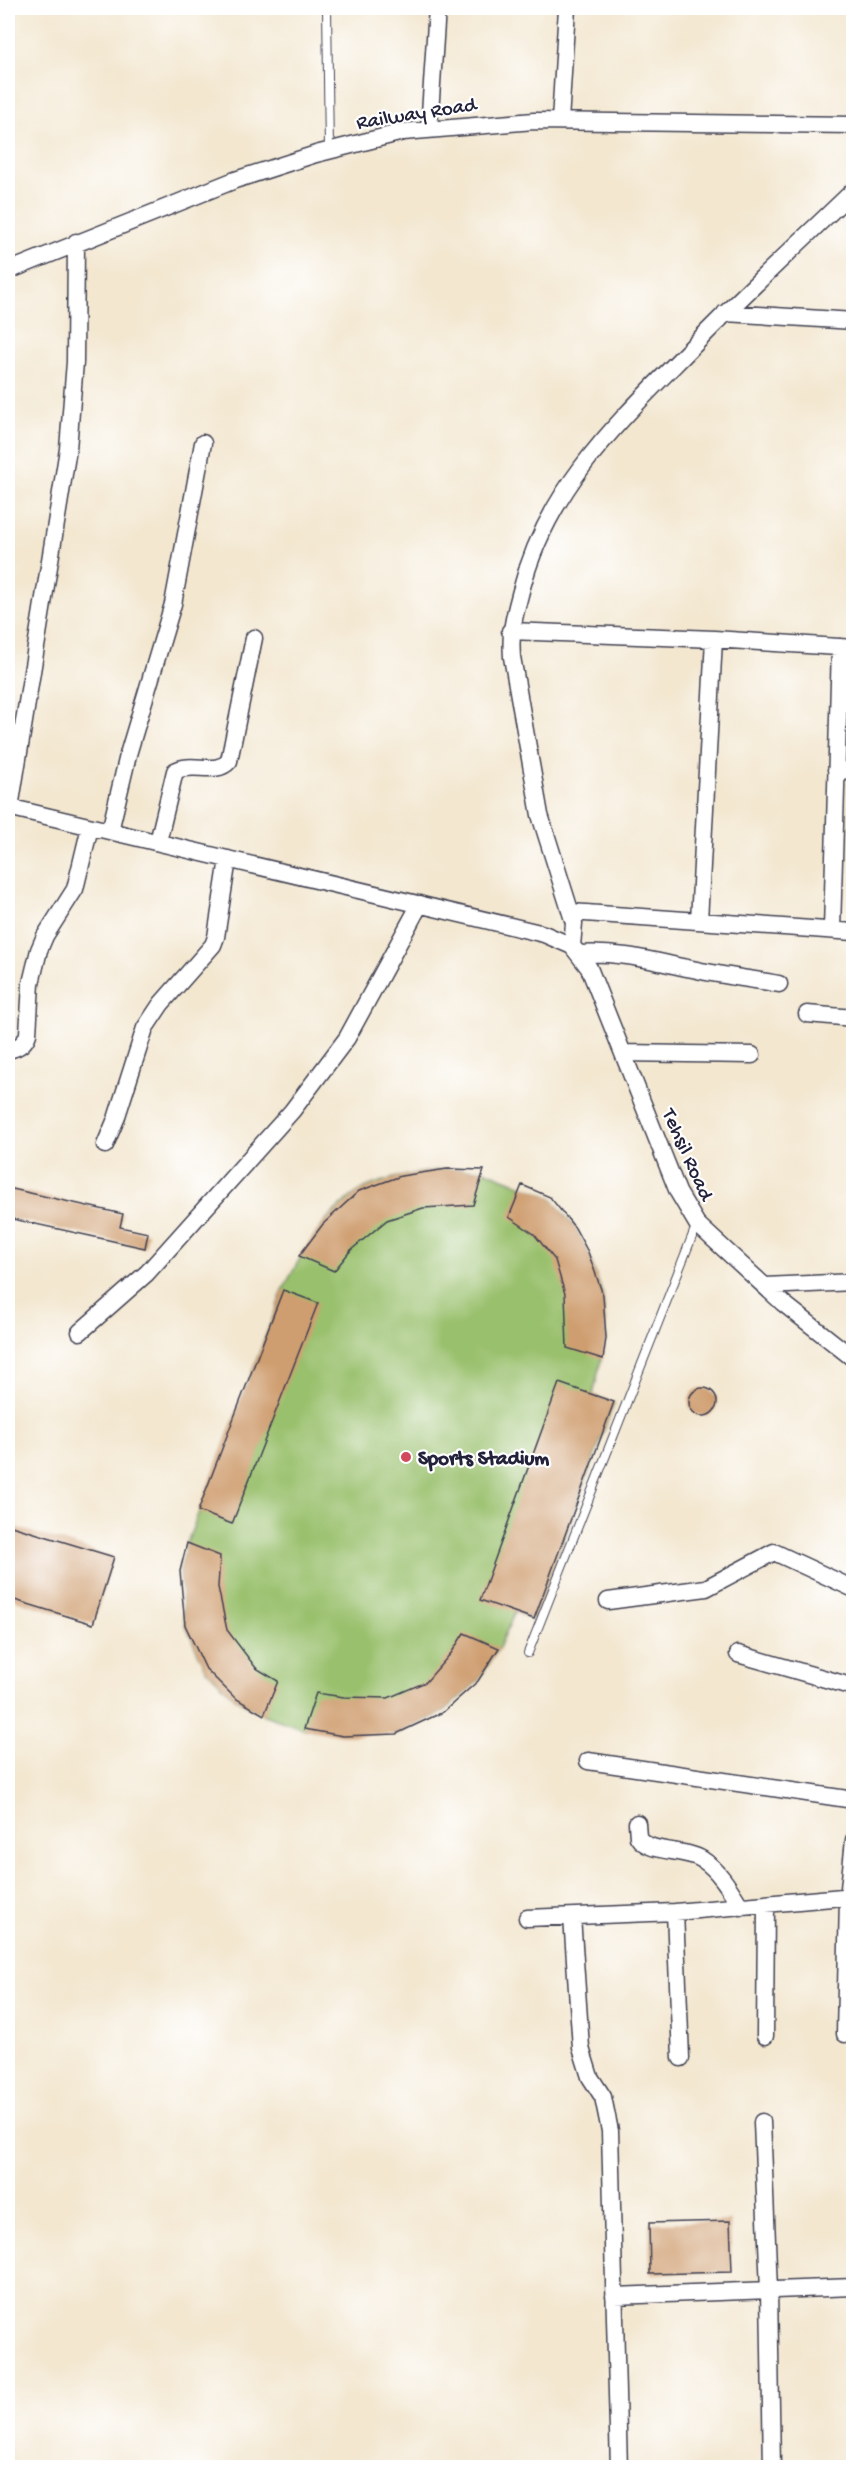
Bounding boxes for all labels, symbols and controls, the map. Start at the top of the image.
street label: Railway Road [355,93,480,137]
street label: Tehsil Road [654,1105,718,1207]
place label: Sports Stadium [418,1448,549,1473]
marker: Sports Stadium [399,1450,413,1464]

